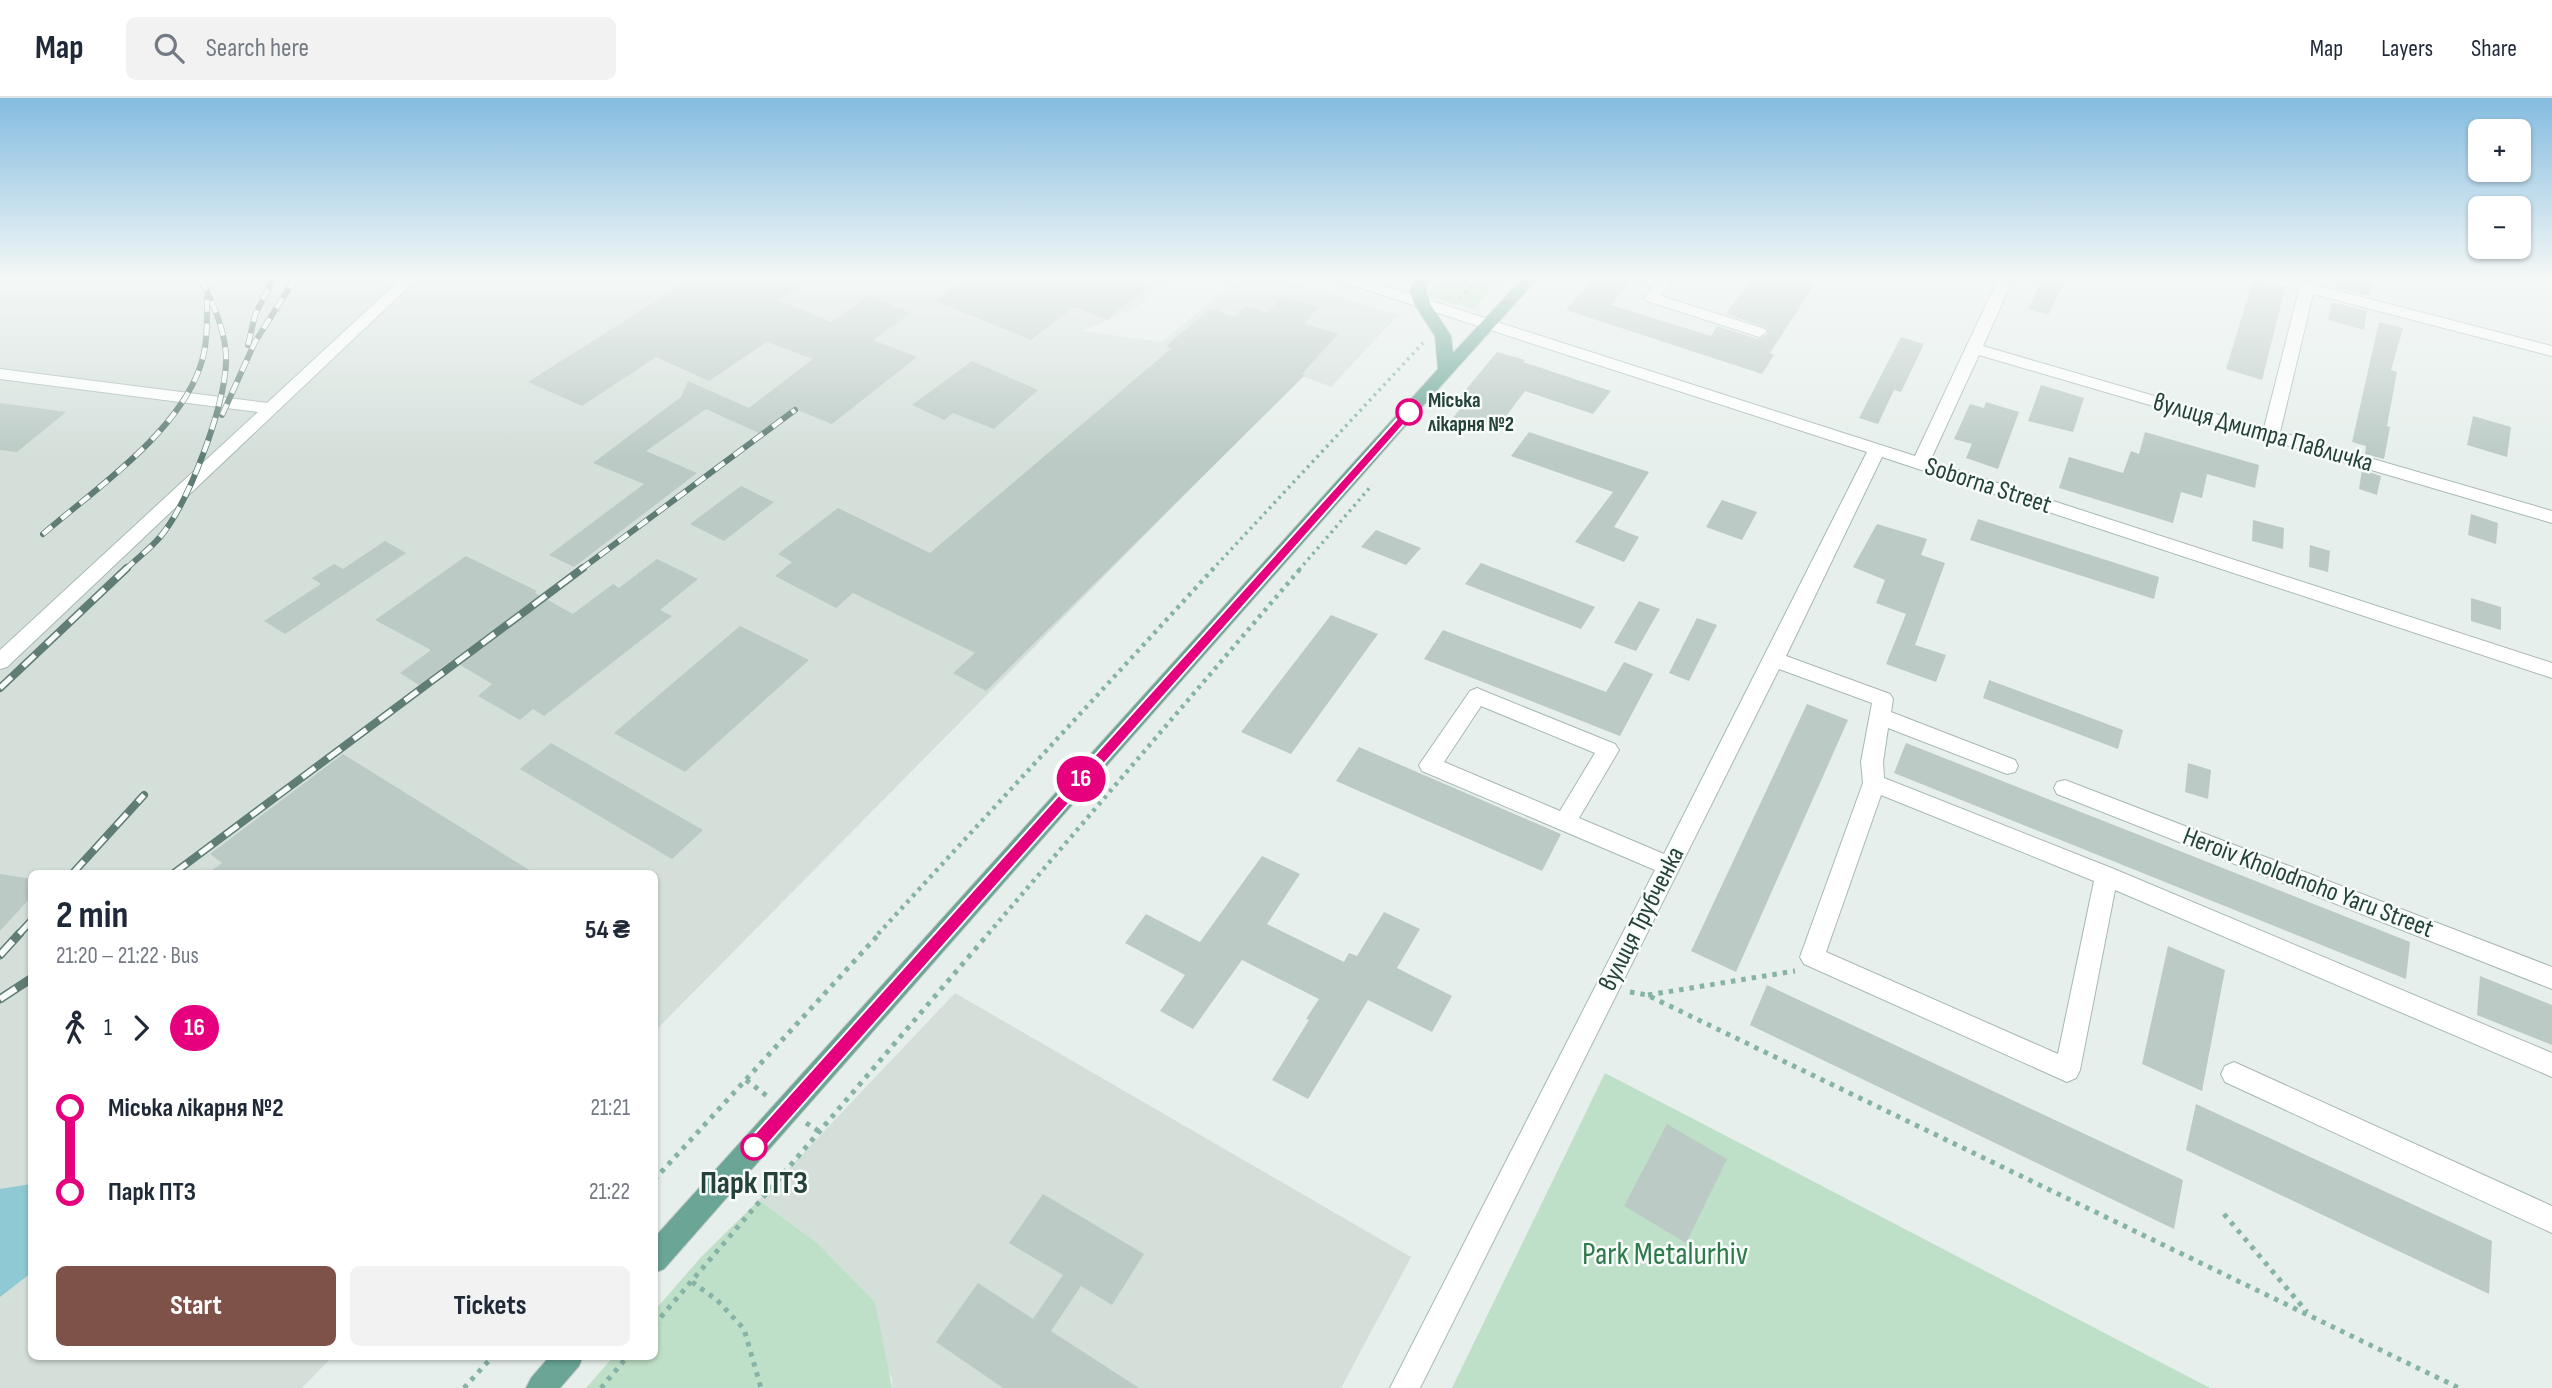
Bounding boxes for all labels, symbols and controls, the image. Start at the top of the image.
search box [126,17,616,80]
text: Map [35,28,84,68]
icon: search [150,29,188,67]
text: Search here [206,33,309,64]
text: Map [2310,34,2343,63]
text: Layers [2381,34,2433,63]
text: Share [2471,34,2517,63]
map controls [2468,119,2531,259]
button: + [2468,119,2531,182]
button: − [2468,196,2531,259]
street label: вулиця Дмитра Павличка [2149,387,2377,479]
place label: Міська лікарня №2 [1428,388,1514,437]
marker: Міська лікарня №2 [1396,399,1422,425]
street label: Soborna Street [1921,451,2055,521]
line badge: 16 [1050,756,1112,802]
text: 16 [1071,764,1091,793]
street label: Heroiv Kholodnoho Yaru Street [2178,821,2438,945]
street label: вулиця Трубченка [1592,842,1692,996]
text: 2 min [56,893,128,938]
text: 54 ₴ [585,915,630,946]
text: 21:20 – 21:22 · Bus [56,942,199,970]
icon: walk [56,1009,94,1047]
icon: forward [122,1009,160,1047]
text: 16 [184,1013,205,1042]
text: 1 [104,1014,112,1042]
text: Міська лікарня №2 [108,1093,284,1124]
text: 21:21 [590,1094,630,1122]
marker: Парк ПТЗ [741,1134,767,1160]
place label: Парк ПТЗ [700,1164,808,1203]
text: Парк ПТЗ [108,1177,196,1208]
text: 21:22 [589,1178,630,1206]
park label: Park Metalurhiv [1582,1235,1748,1274]
button: Start [56,1266,336,1346]
button: Tickets [350,1266,630,1346]

